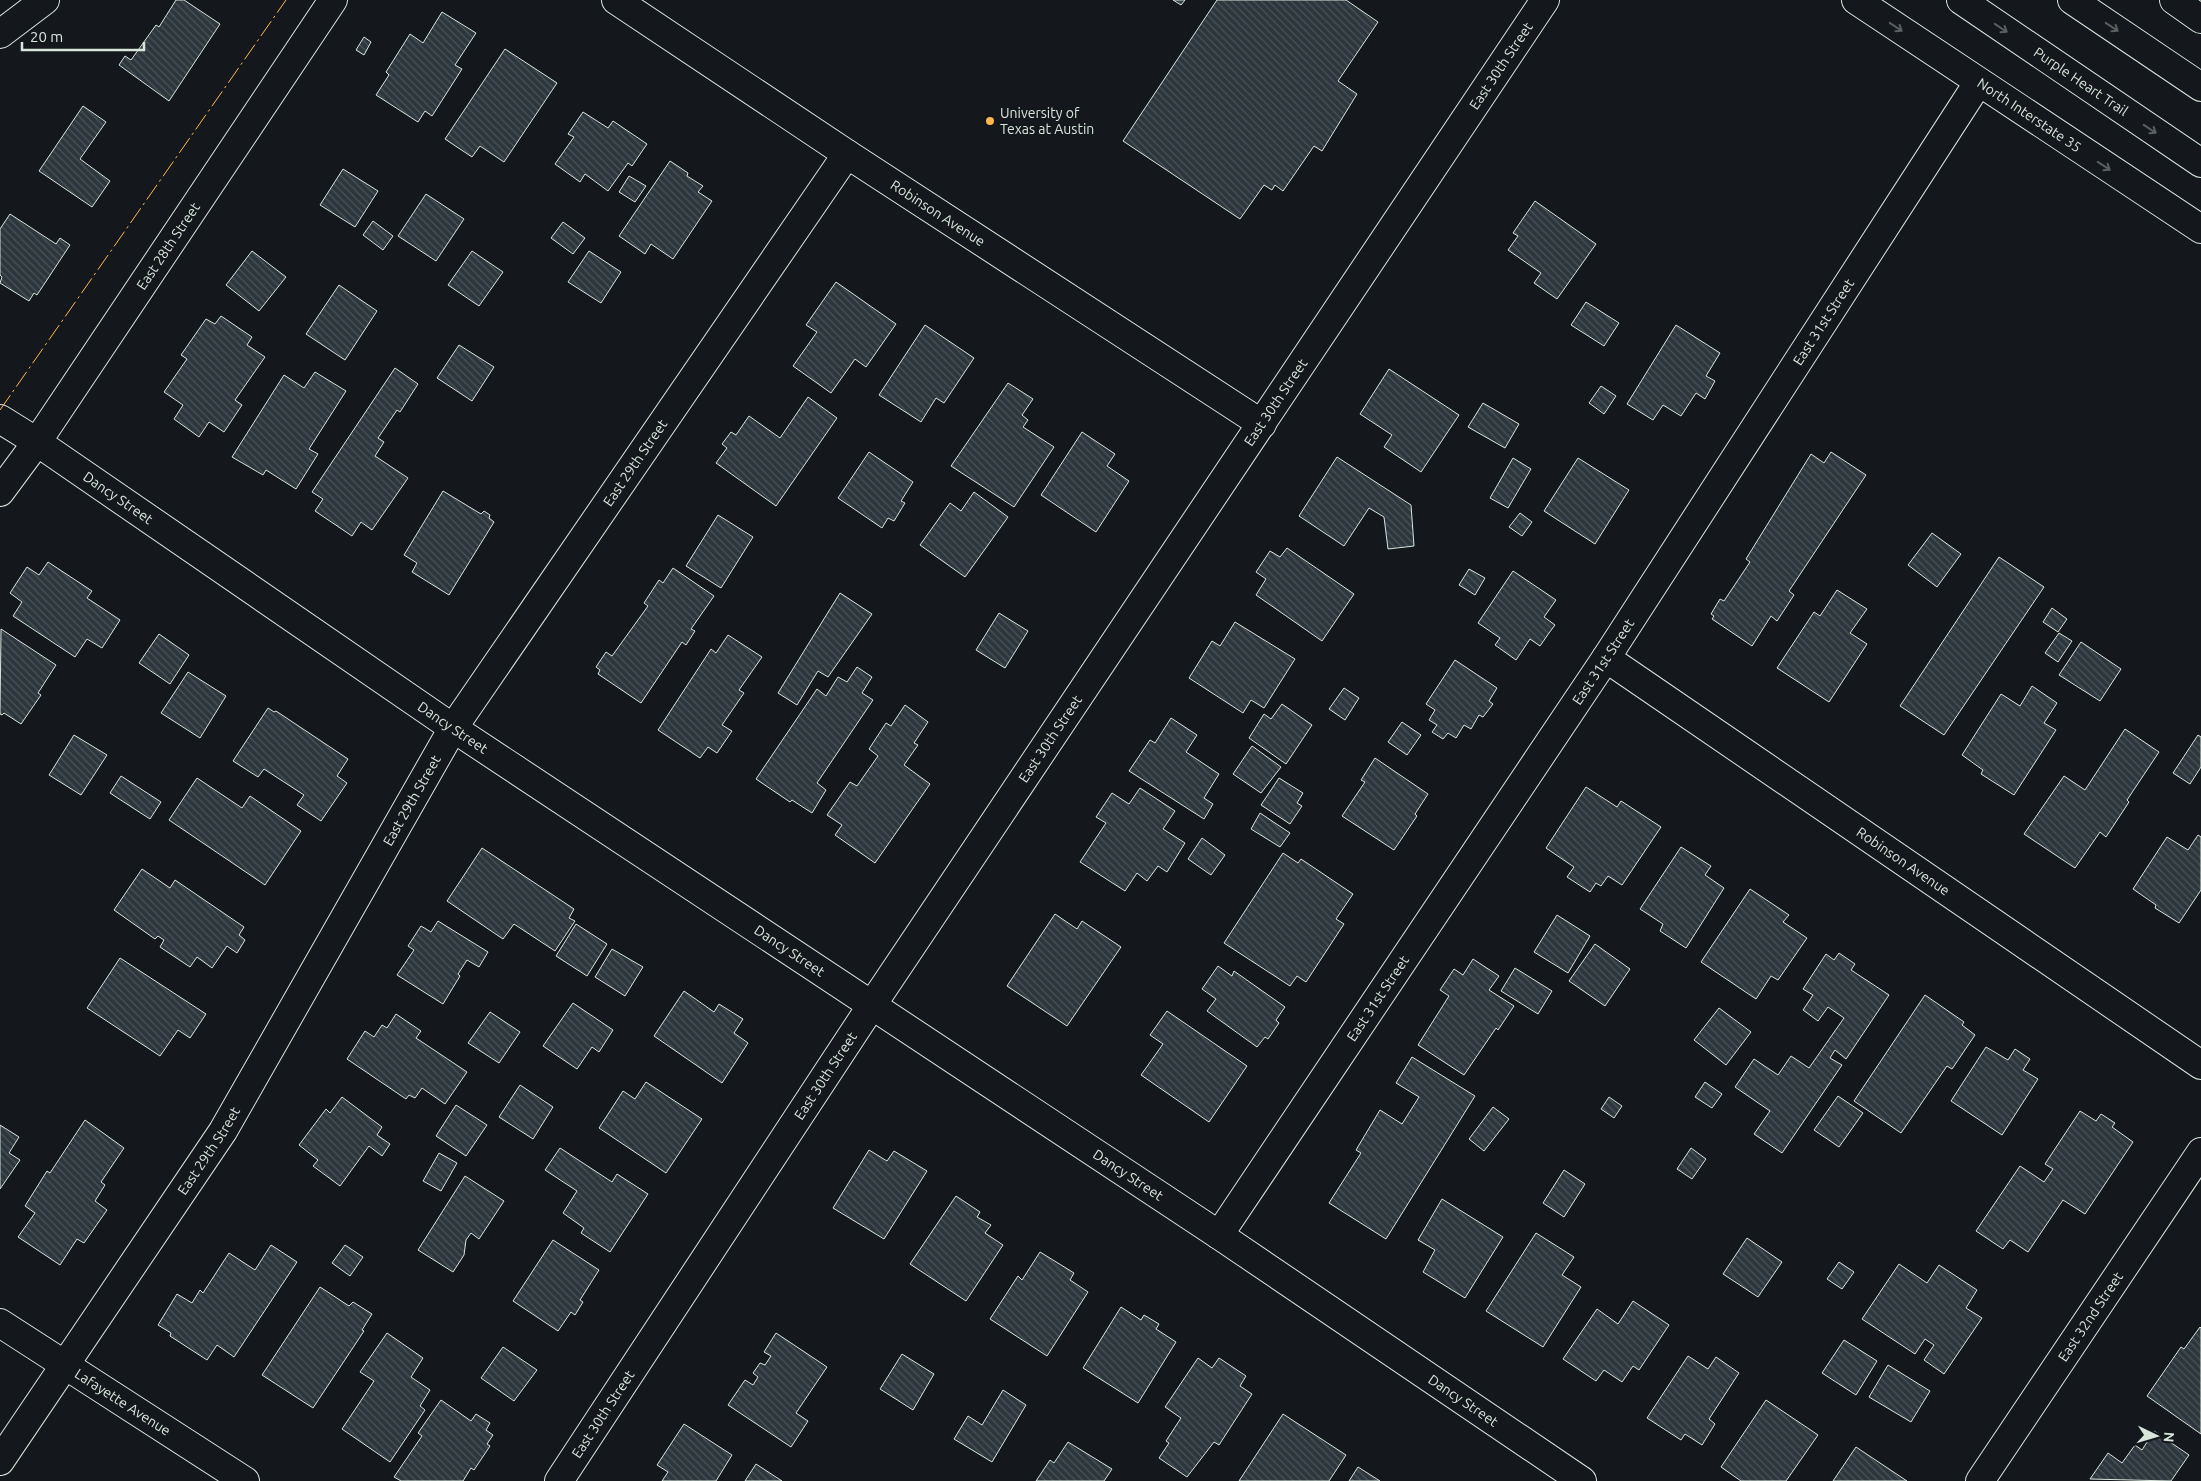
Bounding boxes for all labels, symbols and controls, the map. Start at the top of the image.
street label: East 30th Street [1466,19,1536,112]
scale bar [22,20,145,52]
one-way arrow [1889,22,1903,32]
one-way arrow [2105,22,2119,32]
one-way arrow [1994,23,2008,33]
text: 20 m [30,28,63,45]
street label: Purple Heart Trail [2031,44,2131,119]
street label: North Interstate 35 [1974,75,2084,155]
place label: University of Texas at Austin [1000,105,1094,137]
marker: University of Texas at Austin [984,115,996,127]
one-way arrow [2143,124,2157,134]
one-way arrow [2097,161,2111,171]
street label: Robinson Avenue [888,177,988,250]
street label: East 28th Street [133,199,203,293]
street label: East 31st Street [1790,275,1857,368]
street label: East 30th Street [1241,355,1311,449]
street label: East 29th Street [600,416,671,509]
street label: Dancy Street [80,468,156,528]
street label: East 31st Street [1569,615,1637,708]
street label: East 30th Street [1015,692,1085,785]
street label: Dancy Street [415,698,491,757]
street label: East 29th Street [380,752,444,848]
street label: Robinson Avenue [1854,824,1953,899]
street label: Dancy Street [751,922,828,980]
street label: East 31st Street [1343,952,1412,1044]
street label: East 30th Street [791,1029,860,1123]
street label: East 29th Street [174,1104,243,1198]
street label: Dancy Street [1090,1146,1167,1204]
street label: East 32nd Street [2055,1269,2126,1364]
street label: Lafayette Avenue [72,1365,173,1439]
street label: East 30th Street [568,1367,638,1461]
street label: Dancy Street [1425,1371,1502,1430]
north arrow [2131,1411,2181,1461]
text: N [2161,1431,2177,1443]

